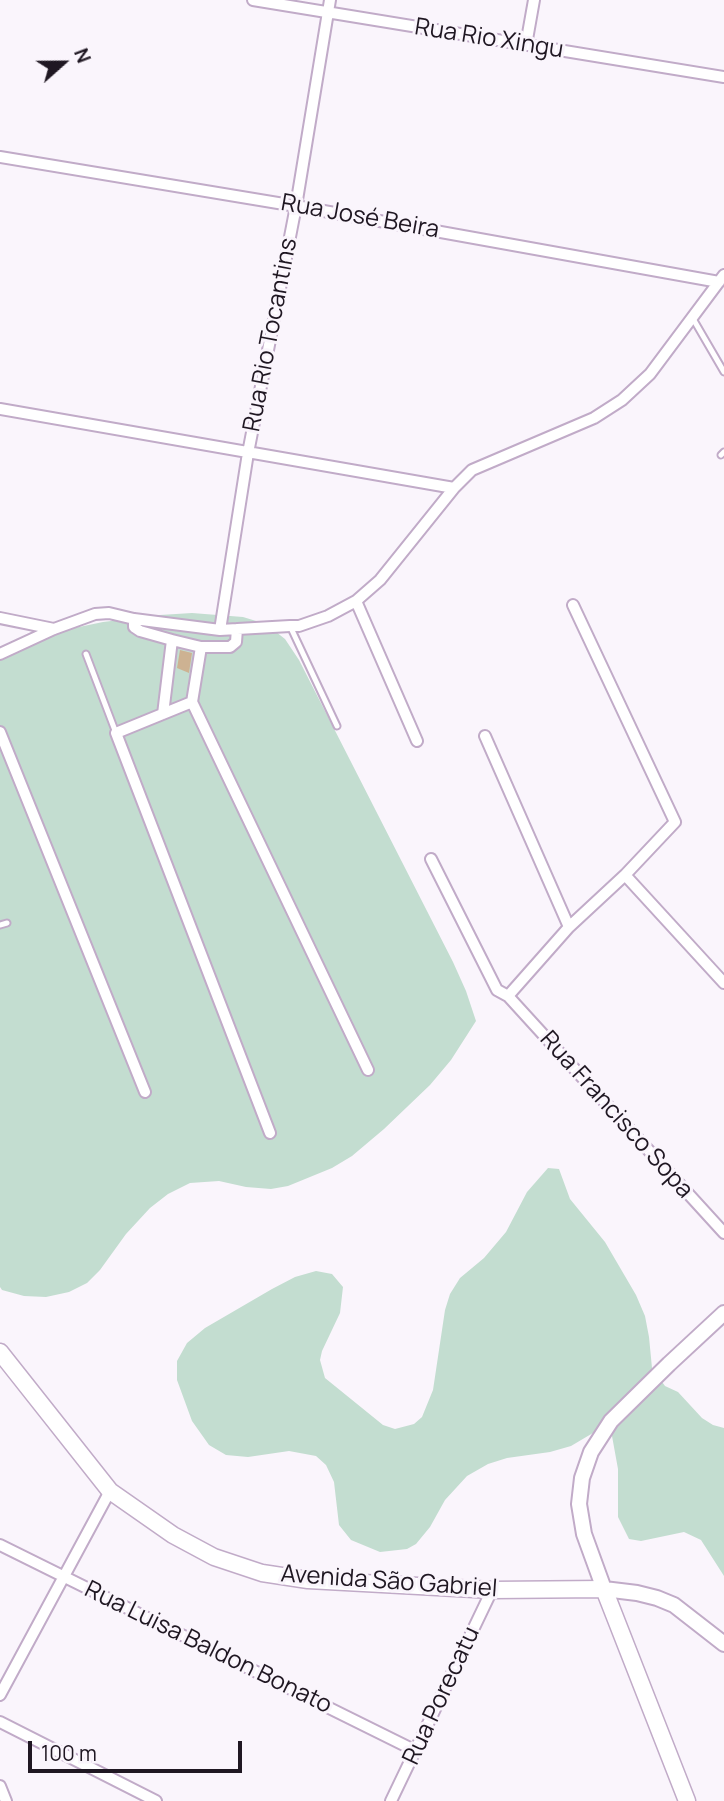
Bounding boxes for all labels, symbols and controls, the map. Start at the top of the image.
street label: Rua Rio Xingu [413,13,565,65]
north arrow [28,28,98,98]
text: N [68,44,97,67]
street label: Rua José Beira [279,189,441,245]
street label: Rua Rio Tocantins [238,236,304,434]
street label: Rua Francisco Sopa [533,1026,699,1204]
street label: Avenida São Gabriel [280,1560,498,1604]
street label: Rua Luisa Baldon Bonato [80,1576,336,1720]
street label: Rua Porecatu [397,1622,487,1770]
scale bar [32,1728,245,1772]
text: 100 m [41,1739,97,1767]

